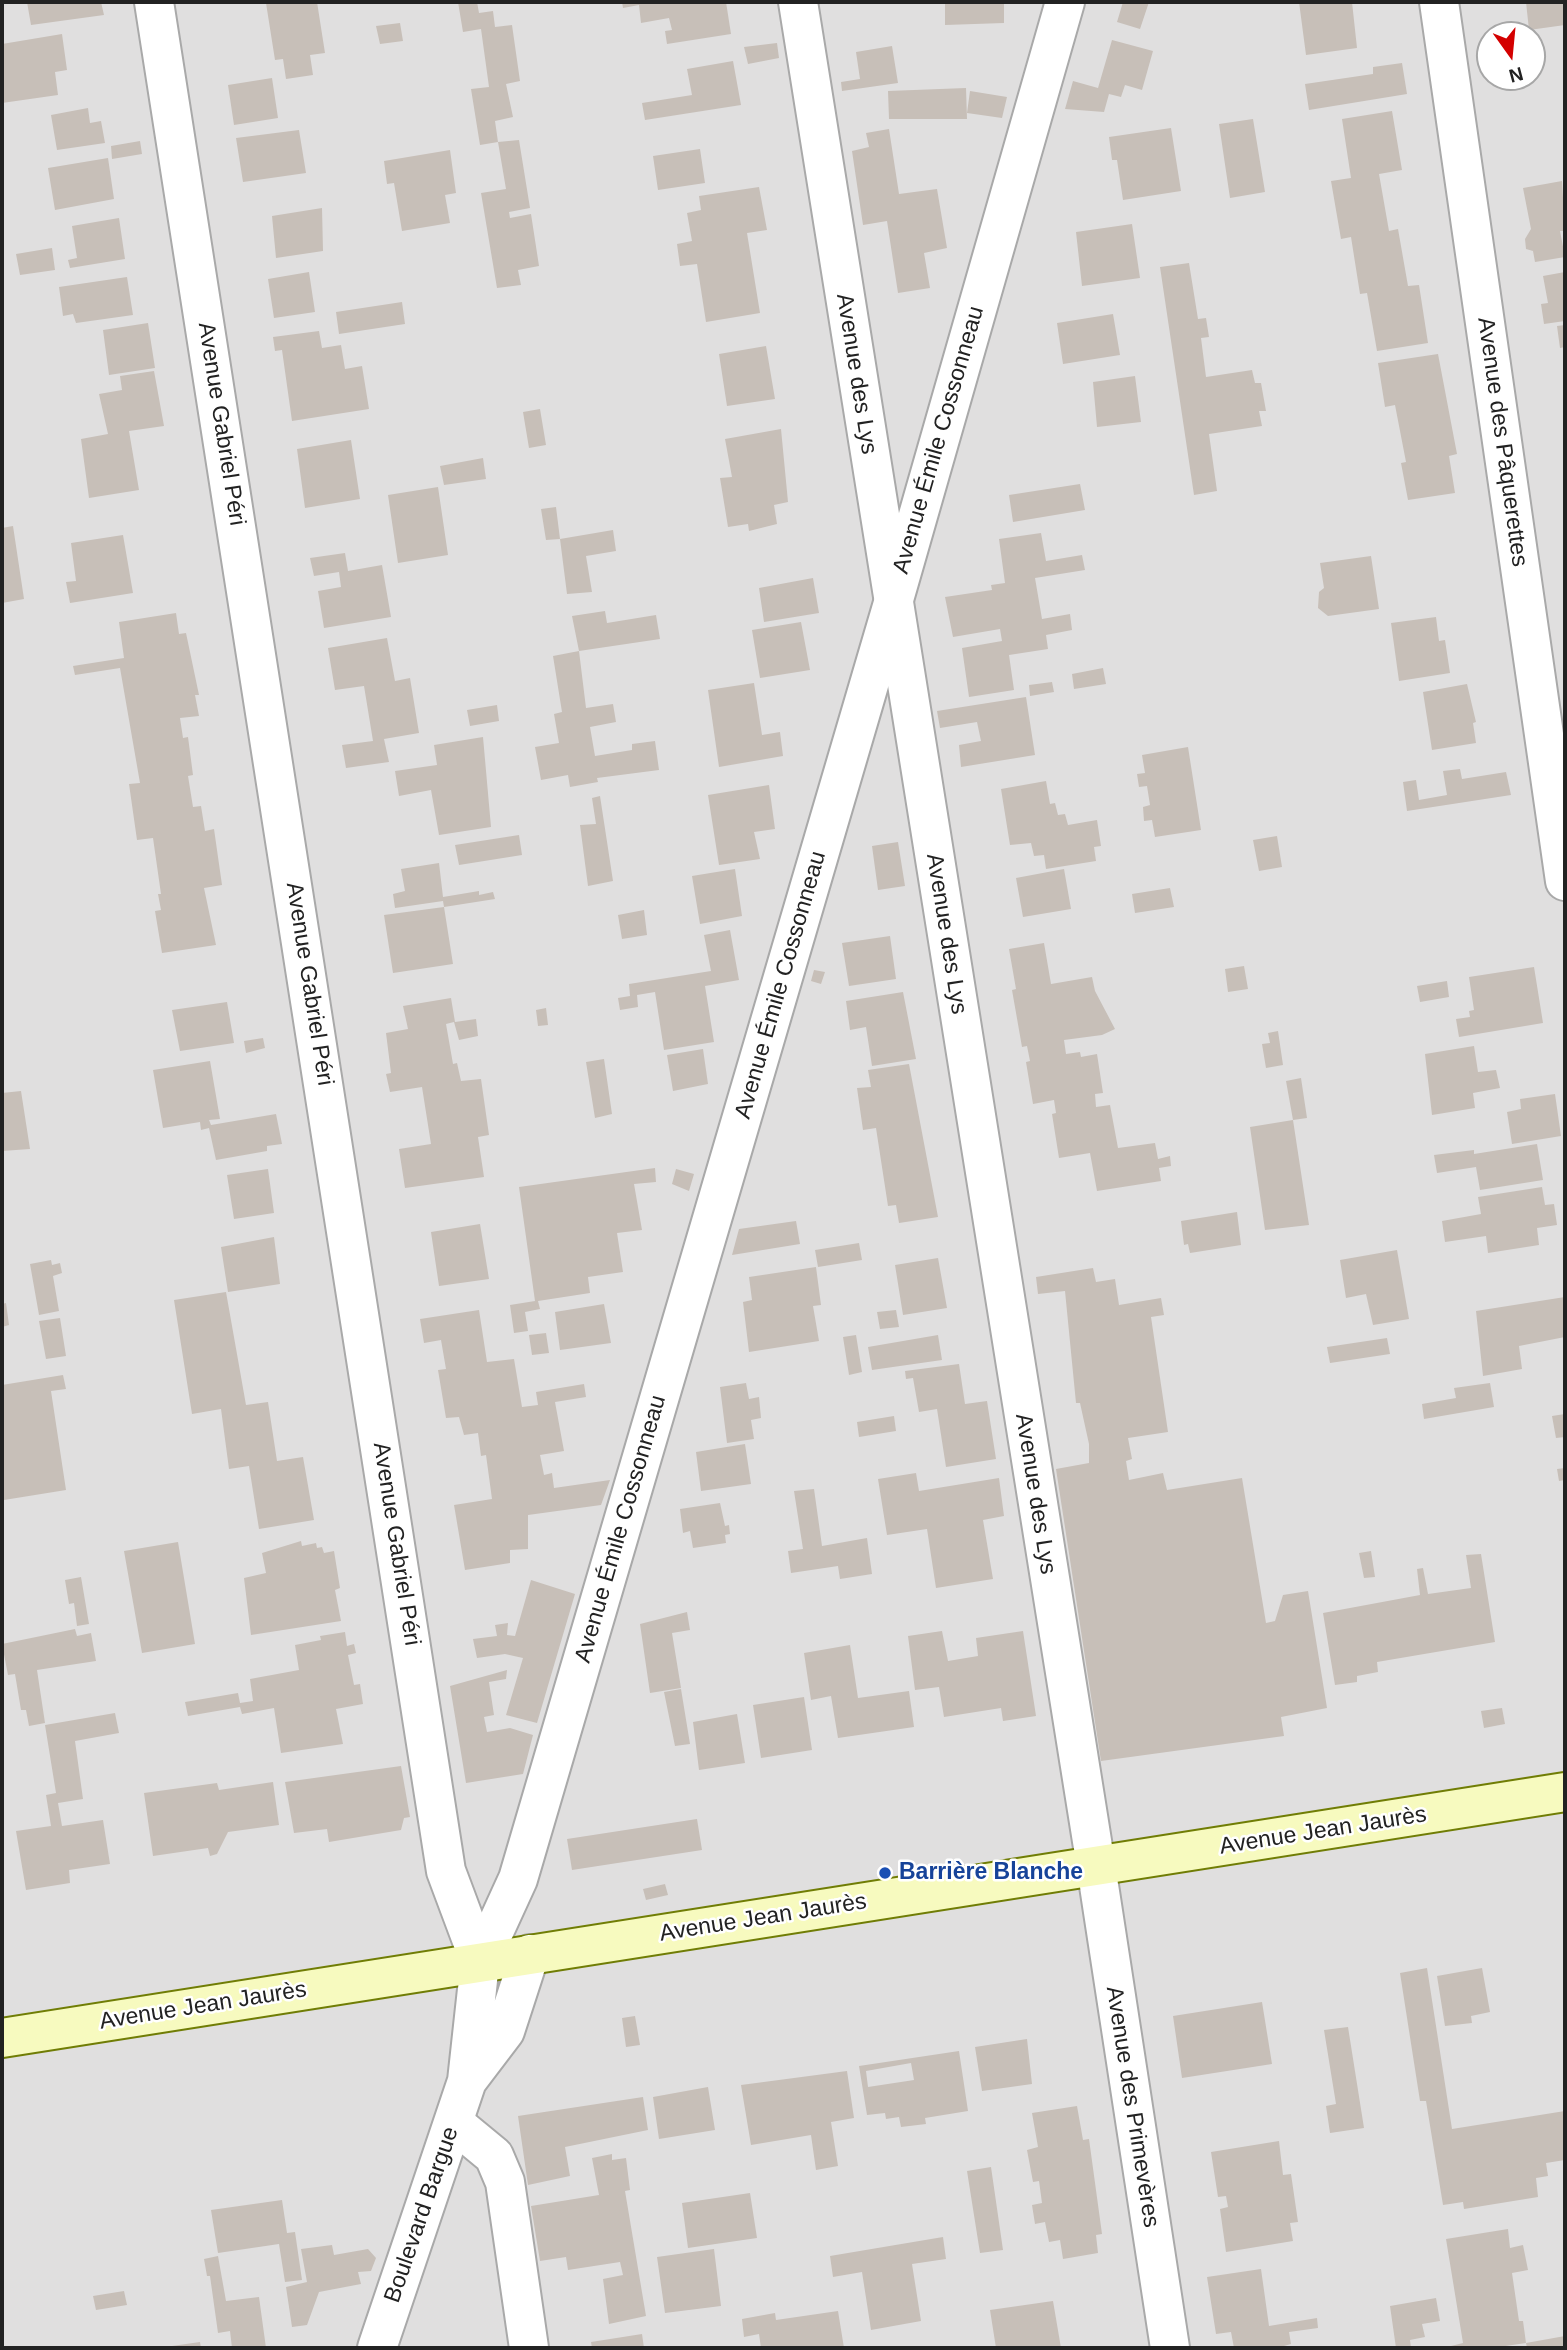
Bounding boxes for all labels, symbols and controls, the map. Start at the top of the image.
north arrow [1476,21,1546,91]
text: N [1507,63,1525,87]
street label: Avenue des Lys [830,292,882,456]
street label: Avenue Émile Cossonneau [888,303,990,577]
street label: Avenue des Pâquerettes [1471,316,1533,568]
street label: Avenue Gabriel Péri [191,320,251,528]
street label: Avenue Émile Cossonneau [730,848,832,1122]
street label: Avenue des Lys [920,852,972,1016]
street label: Avenue Gabriel Péri [279,880,339,1088]
street label: Avenue Émile Cossonneau [570,1392,672,1666]
street label: Avenue des Lys [1009,1412,1061,1576]
street label: Avenue Gabriel Péri [366,1440,426,1648]
street label: Avenue Jean Jaurès [1217,1801,1429,1861]
place label: Barrière Blanche [899,1859,1083,1887]
marker: Barrière Blanche [877,1865,893,1881]
street label: Avenue Jean Jaurès [657,1888,869,1948]
street label: Avenue Jean Jaurès [97,1976,309,2036]
street label: Avenue des Primevères [1099,1984,1165,2230]
street label: Boulevard Bargue [379,2123,465,2307]

